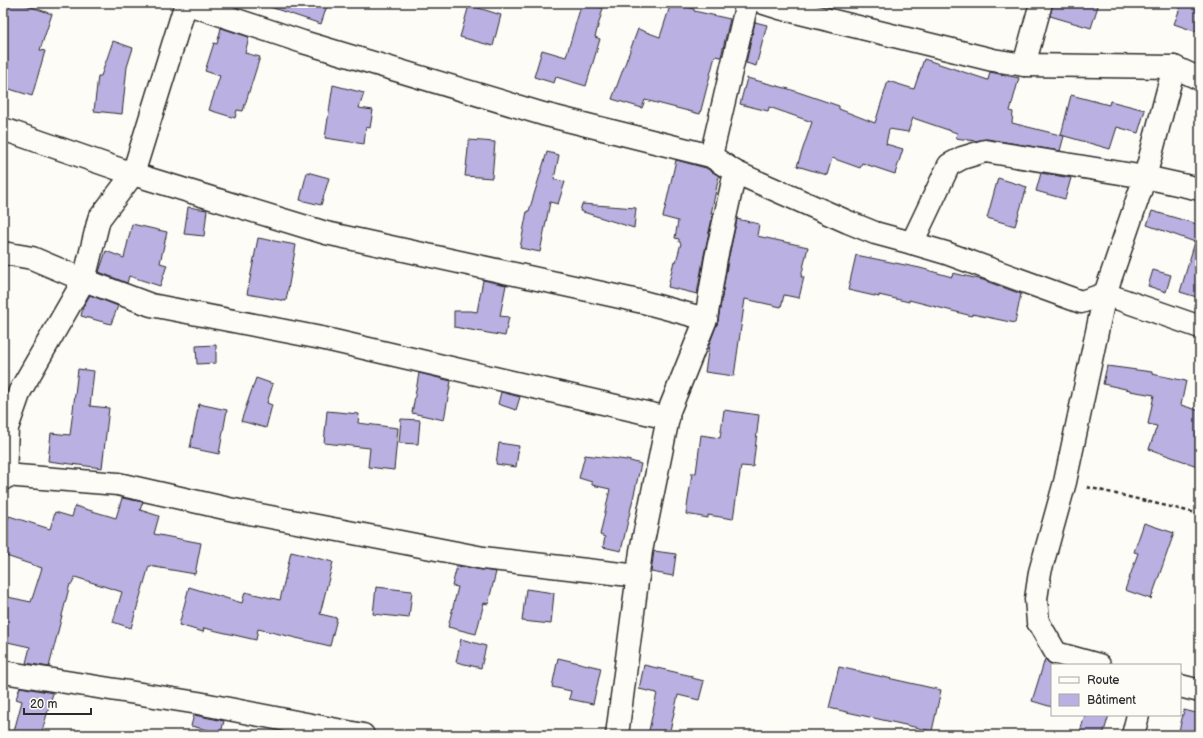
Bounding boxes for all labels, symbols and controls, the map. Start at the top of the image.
legend [1051,664,1181,716]
text: Route [1087,673,1119,688]
scale bar [24,690,91,716]
text: Bâtiment [1087,693,1136,708]
text: 20 m [30,697,57,712]

